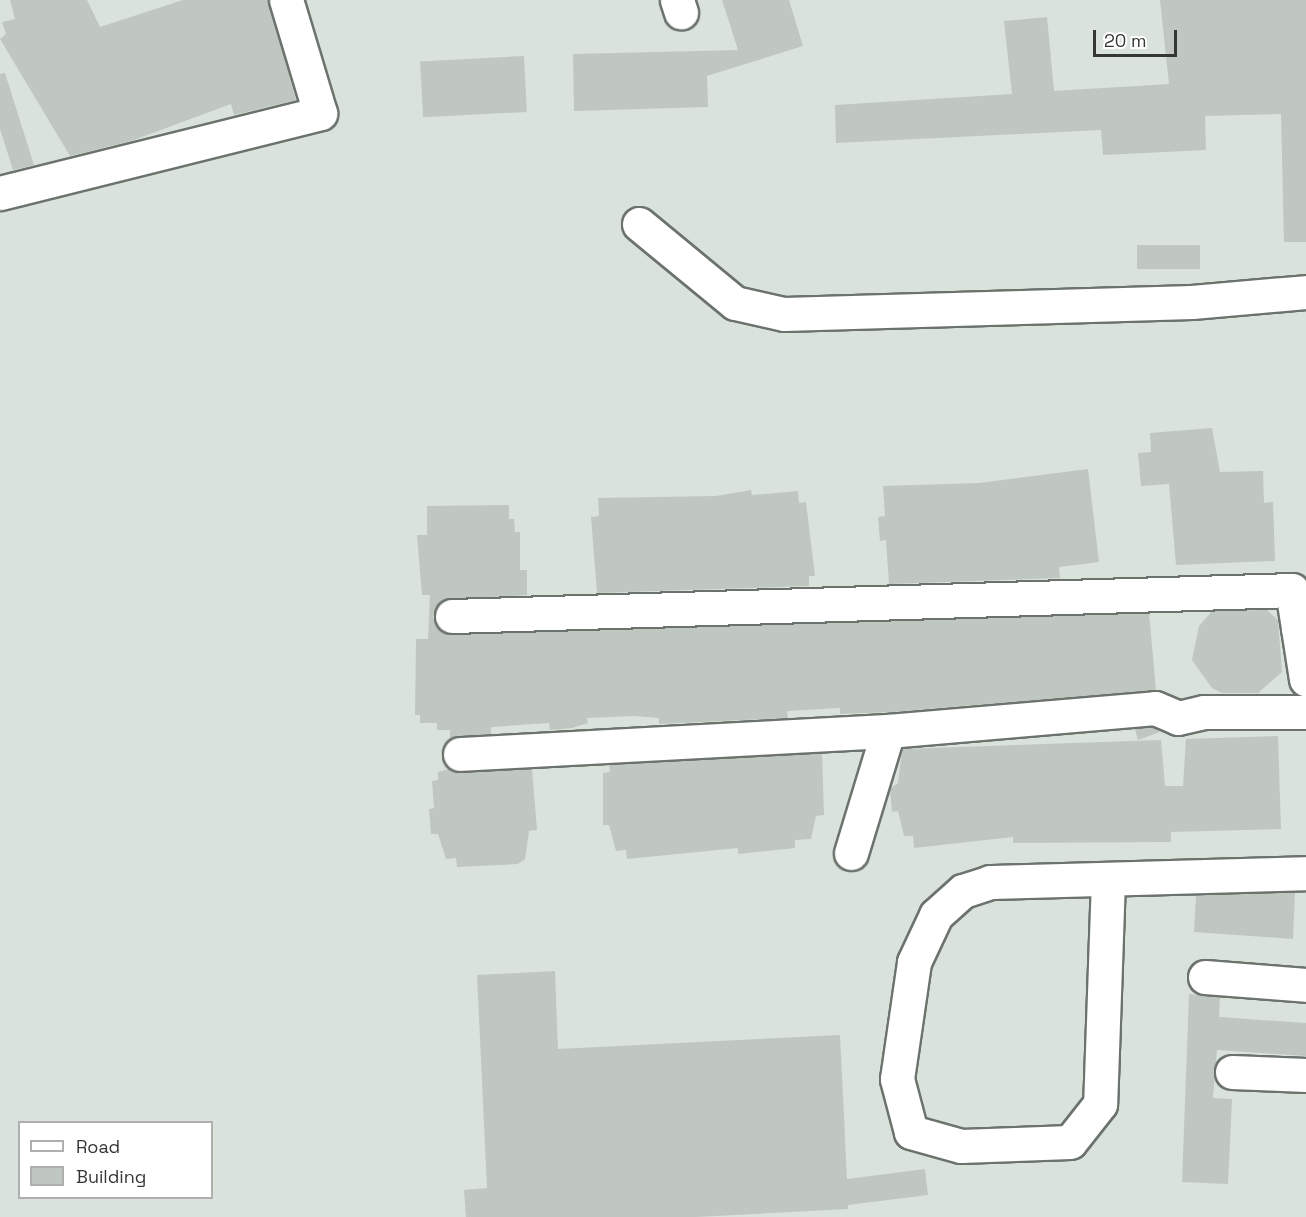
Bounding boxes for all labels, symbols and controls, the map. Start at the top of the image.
scale bar [1096,18,1180,56]
text: 20 m [1104,29,1147,52]
legend [18,1121,213,1199]
text: Road [76,1135,120,1158]
text: Building [76,1165,146,1188]

